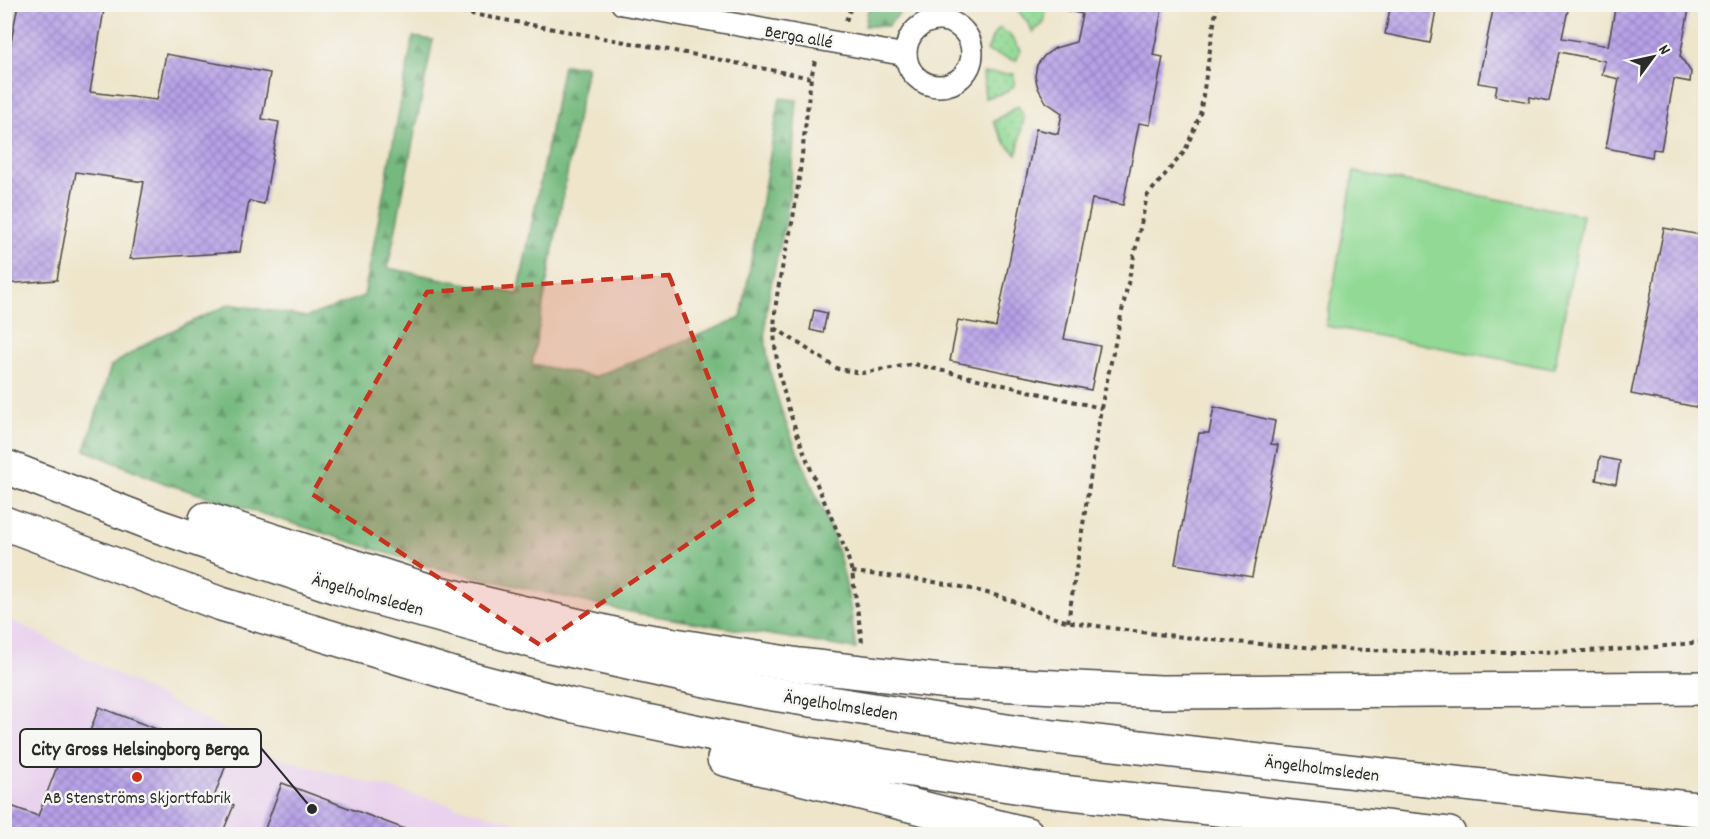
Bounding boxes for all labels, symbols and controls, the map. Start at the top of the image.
street label: Berga allé [763,20,835,57]
north arrow [1623,27,1683,87]
text: N [1652,41,1675,60]
street label: Ängelholmsleden [309,569,426,624]
street label: Ängelholmsleden [782,686,899,729]
callout: City Gross Helsingborg Berga [20,729,261,767]
text: City Gross Helsingborg Berga [31,737,249,765]
street label: Ängelholmsleden [1263,751,1380,790]
marker: AB Stenströms Skjortfabrik [130,770,144,784]
place label: AB Stenströms Skjortfabrik [43,787,231,812]

